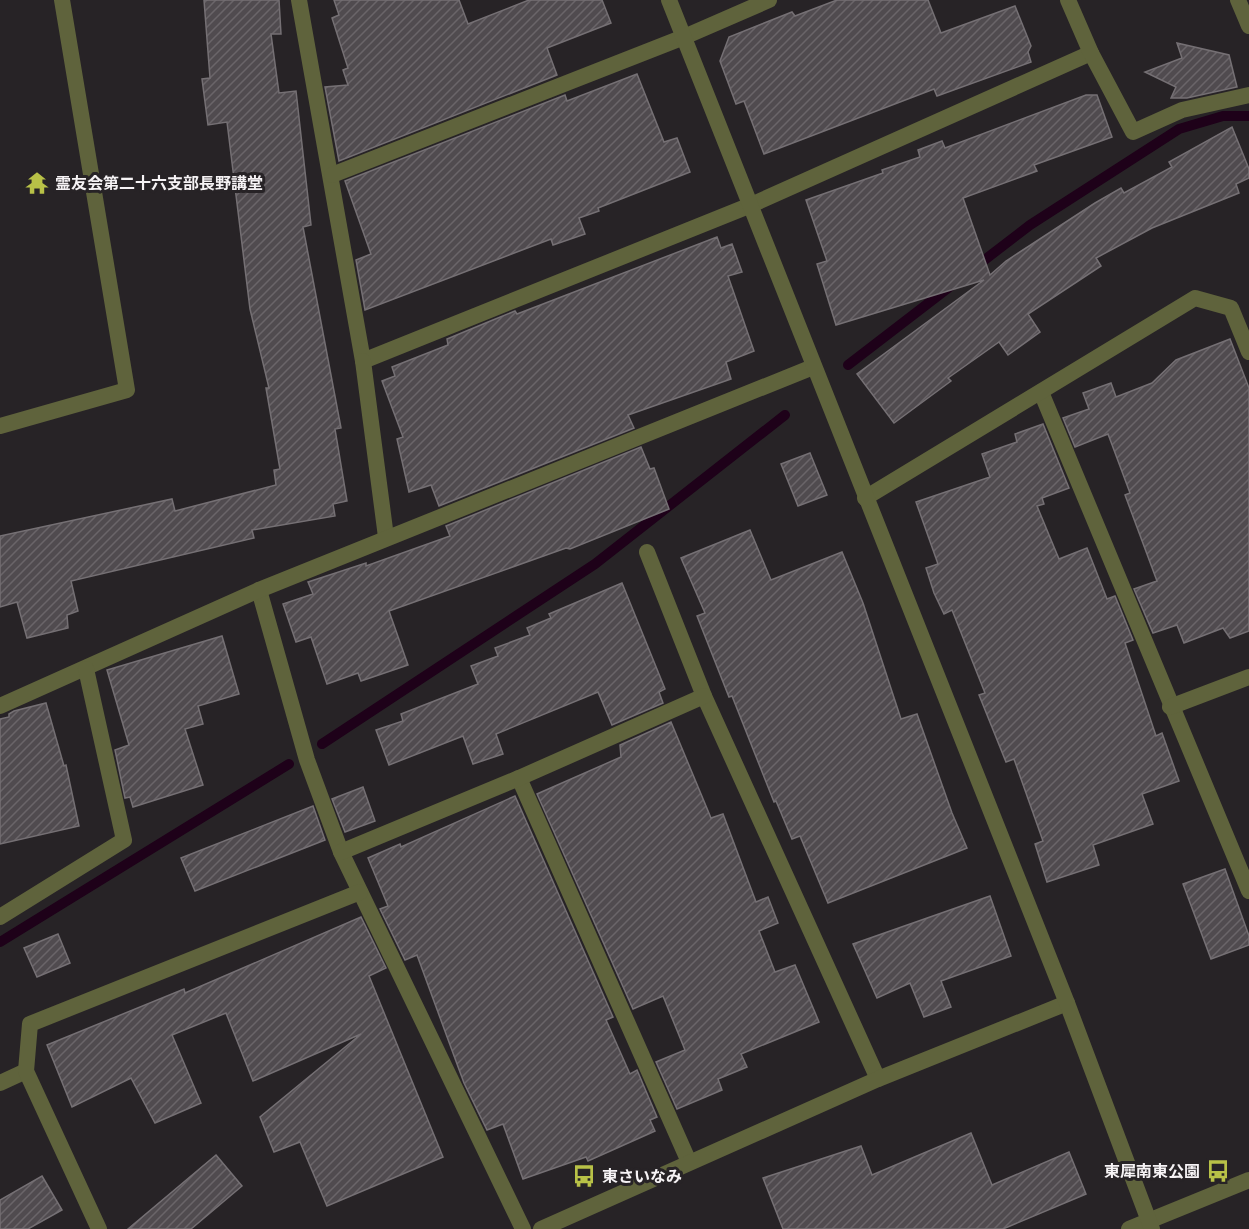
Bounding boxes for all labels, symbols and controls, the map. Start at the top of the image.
temple icon: 霊友会第二十六支部長野講堂 [24,170,50,196]
place label: 霊友会第二十六支部長野講堂 [55,174,263,194]
bus stop icon: 東犀南東公園 [1205,1158,1231,1184]
place label: 東犀南東公園 [1104,1162,1200,1182]
bus stop icon: 東さいなみ [571,1163,597,1189]
place label: 東さいなみ [602,1167,682,1187]

